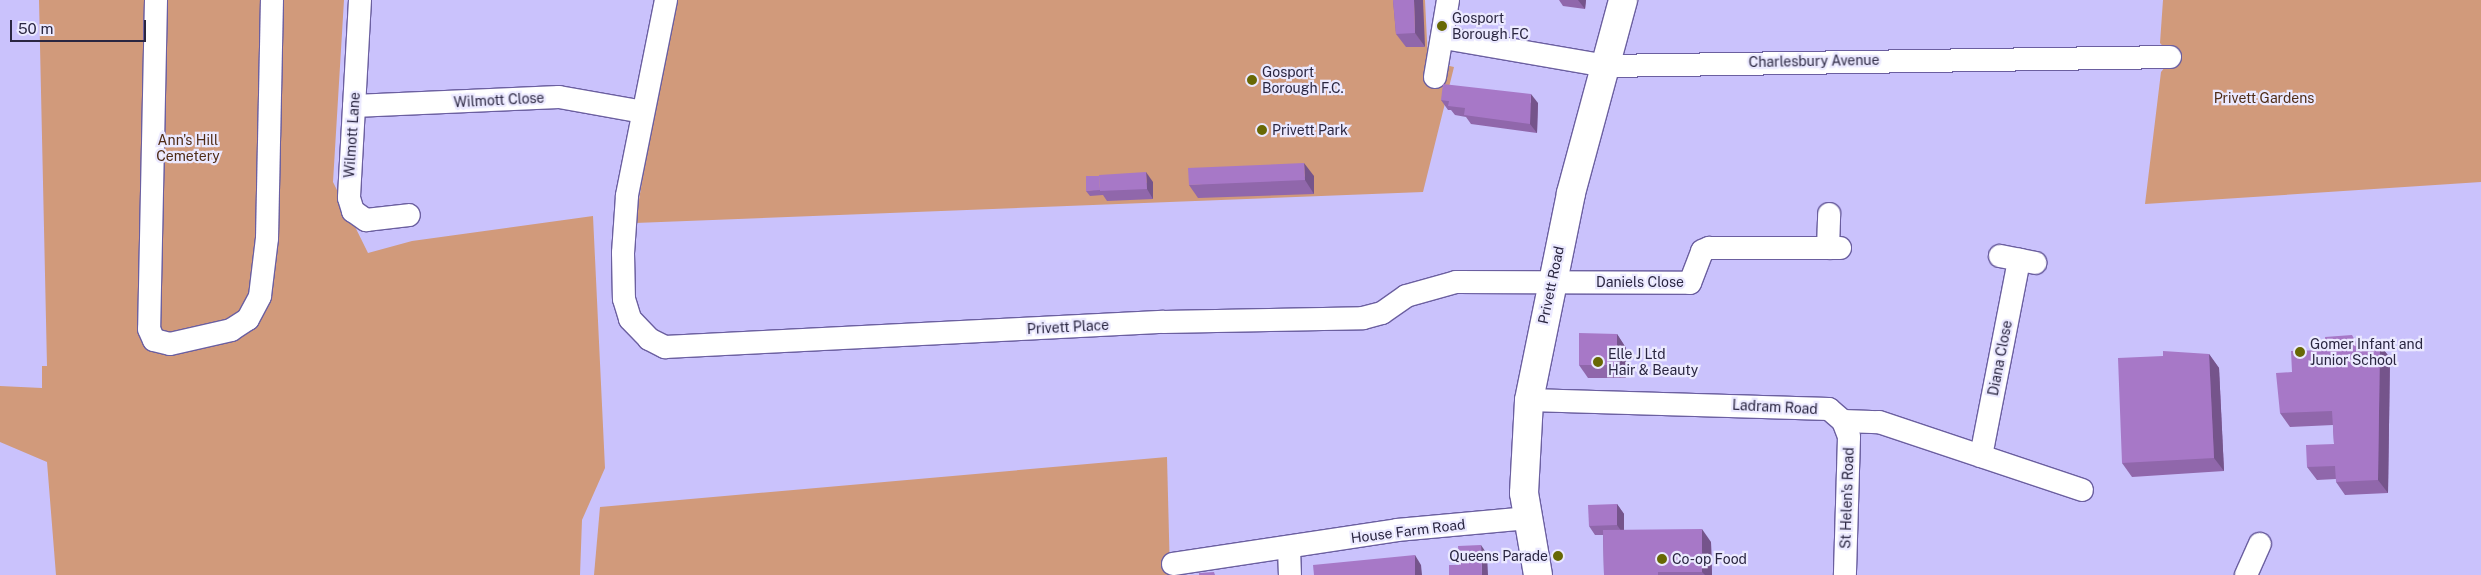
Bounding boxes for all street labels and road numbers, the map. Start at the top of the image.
street label: Charlesbury Avenue [1748,51,1880,71]
street label: Wilmott Close [453,89,545,111]
street label: Wilmott Lane [341,92,363,178]
street label: Privett Road [1535,245,1567,325]
street label: Daniels Close [1596,274,1684,290]
street label: Privett Place [1026,316,1110,338]
street label: Diana Close [1984,319,2016,397]
street label: Ladram Road [1732,396,1818,418]
street label: St Helen's Road [1837,447,1857,549]
street label: House Farm Road [1350,516,1466,546]

